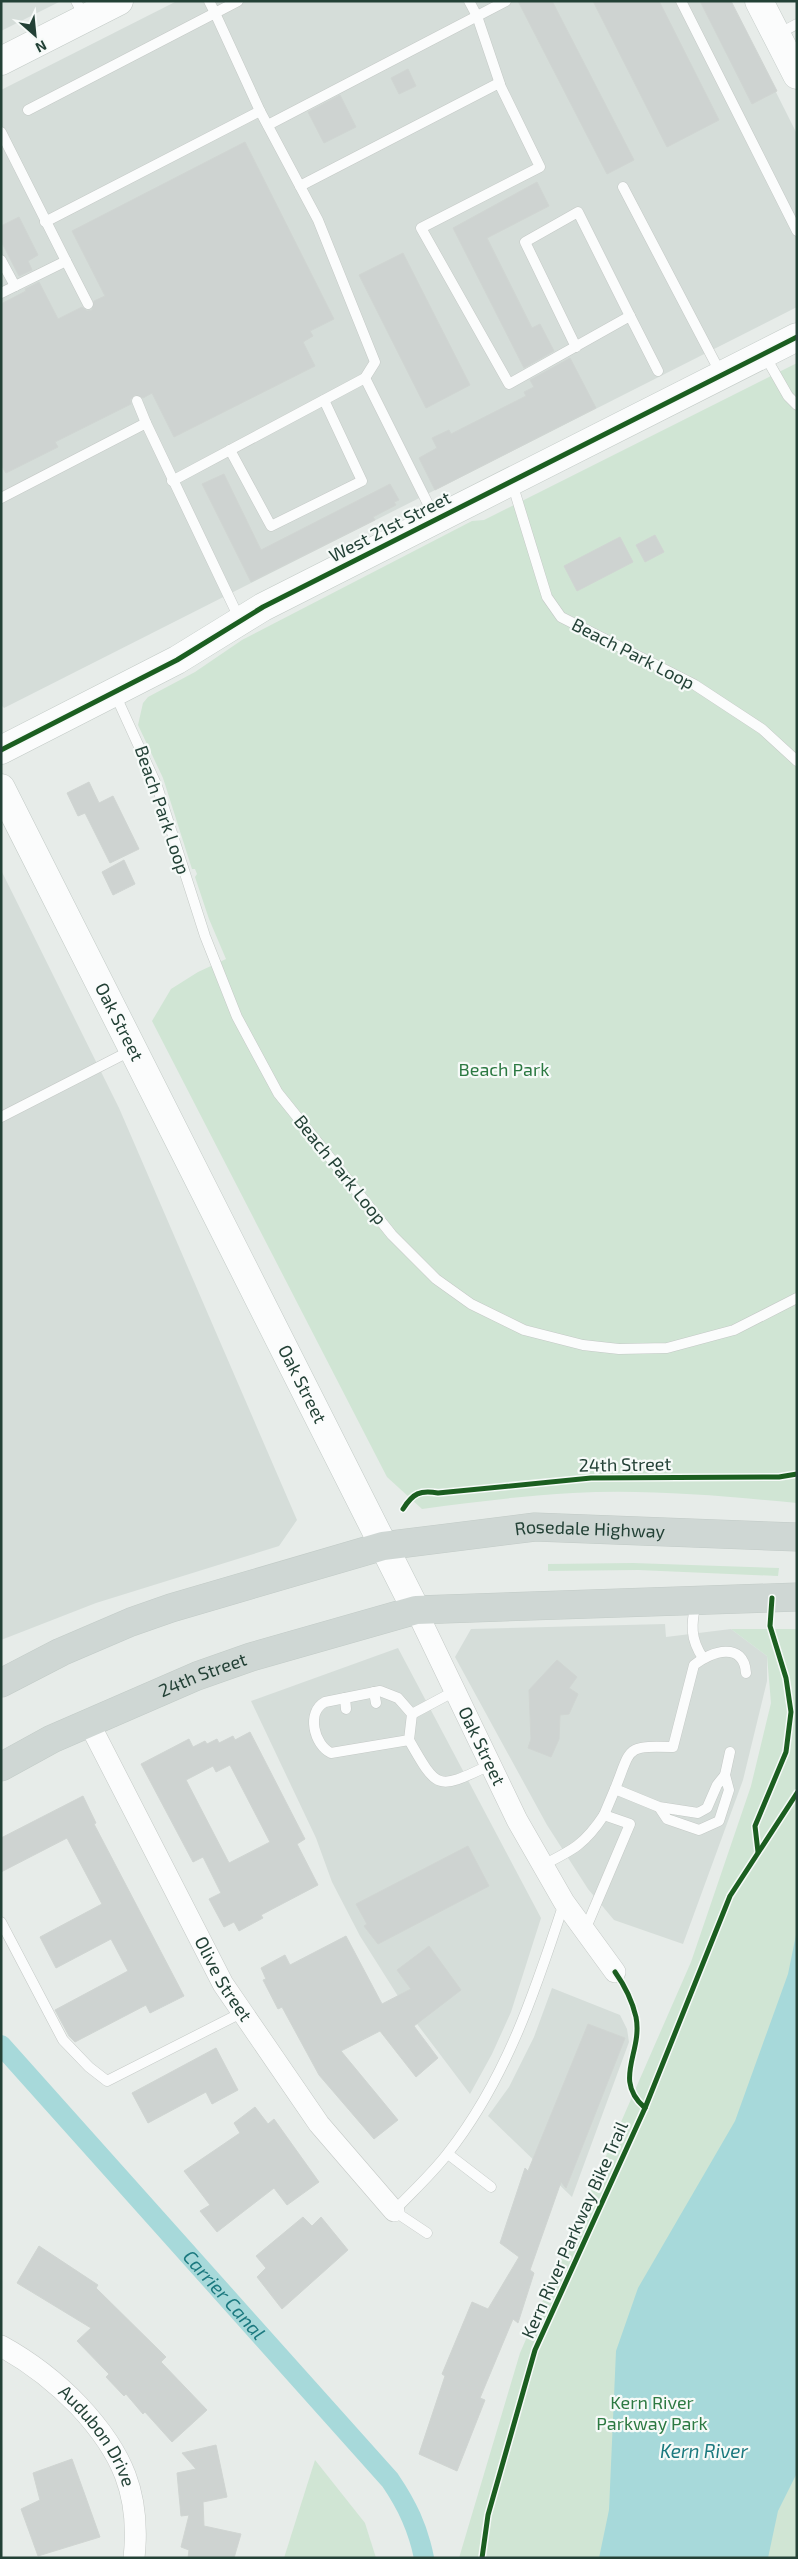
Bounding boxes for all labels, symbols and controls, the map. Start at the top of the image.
north arrow [10,10,60,60]
text: N [33,37,49,57]
street label: West 21st Street [325,486,454,566]
street label: Beach Park Loop [568,613,698,693]
street label: Beach Park Loop [131,742,195,877]
street label: Oak Street [91,979,149,1064]
park label: Beach Park [459,1058,549,1080]
street label: Beach Park Loop [290,1110,392,1229]
street label: Oak Street [274,1341,332,1427]
street label: 24th Street [579,1452,672,1476]
street label: Rosedale Highway [513,1515,666,1542]
street label: 24th Street [155,1647,250,1701]
street label: Oak Street [454,1703,511,1789]
street label: Olive Street [190,1932,257,2025]
street label: Kern River Parkway Bike Trail [516,2117,632,2342]
water label: Carrier Canal [179,2245,271,2344]
street label: Audubon Drive [54,2380,140,2489]
park label: Kern River Parkway Park [596,2391,708,2434]
water label: Kern River [660,2439,749,2462]

